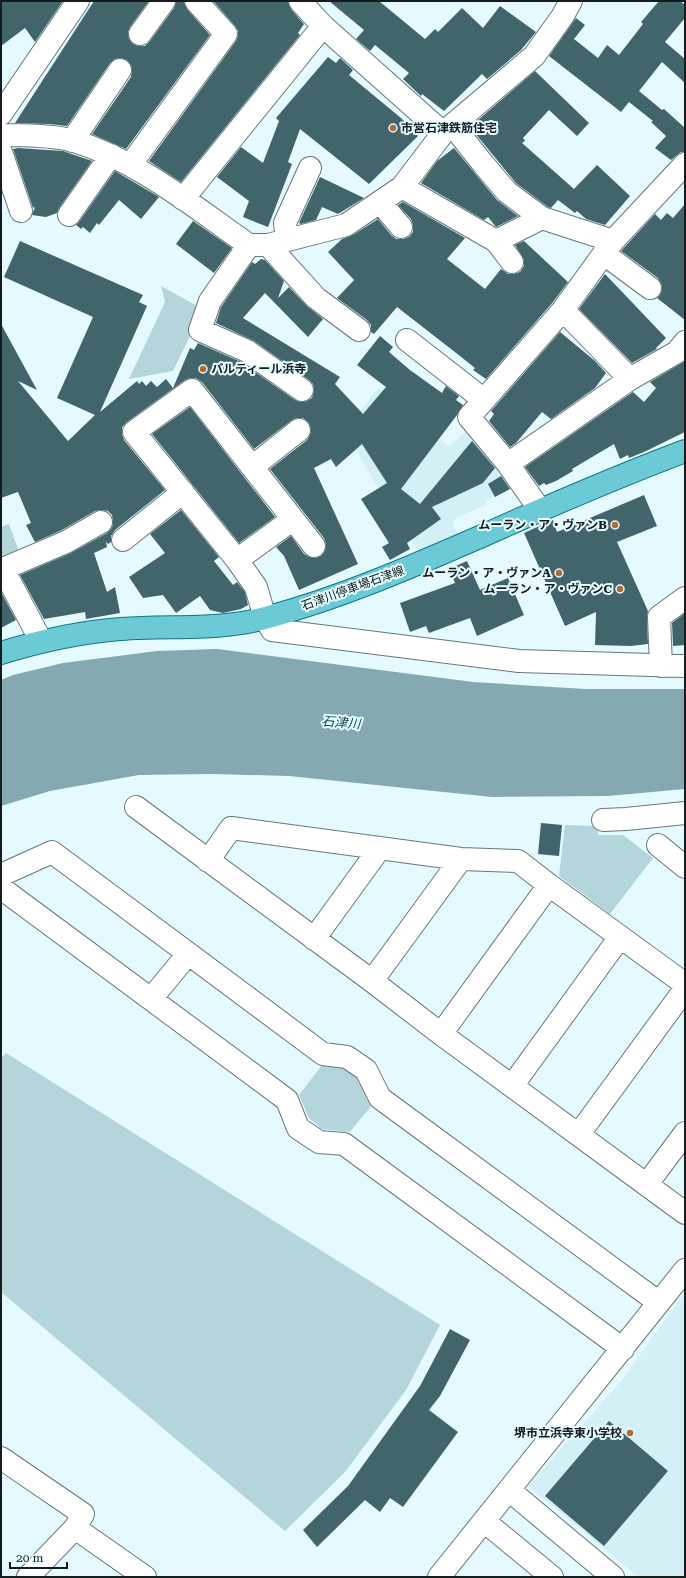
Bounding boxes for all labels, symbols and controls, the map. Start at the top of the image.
place label: 市営石津鉄筋住宅 [401,121,497,135]
marker: 市営石津鉄筋住宅 [388,123,398,133]
place label: パルティール浜寺 [211,362,306,376]
marker: パルティール浜寺 [198,364,208,374]
place label: ムーラン・ア・ヴァンB [478,518,607,532]
marker: ムーラン・ア・ヴァンB [610,520,620,530]
street label: 石津川停車場石津線 [300,563,406,613]
place label: ムーラン・ア・ヴァンA [422,566,551,580]
marker: ムーラン・ア・ヴァンA [554,568,564,578]
place label: ムーラン・ア・ヴァンC [484,582,613,596]
marker: ムーラン・ア・ヴァンC [615,584,625,594]
water label: 石津川 [321,713,363,732]
place label: 堺市立浜寺東小学校 [514,1426,622,1440]
marker: 堺市立浜寺東小学校 [625,1428,635,1438]
scale bar [10,1544,67,1570]
text: 20 m [16,1551,43,1565]

